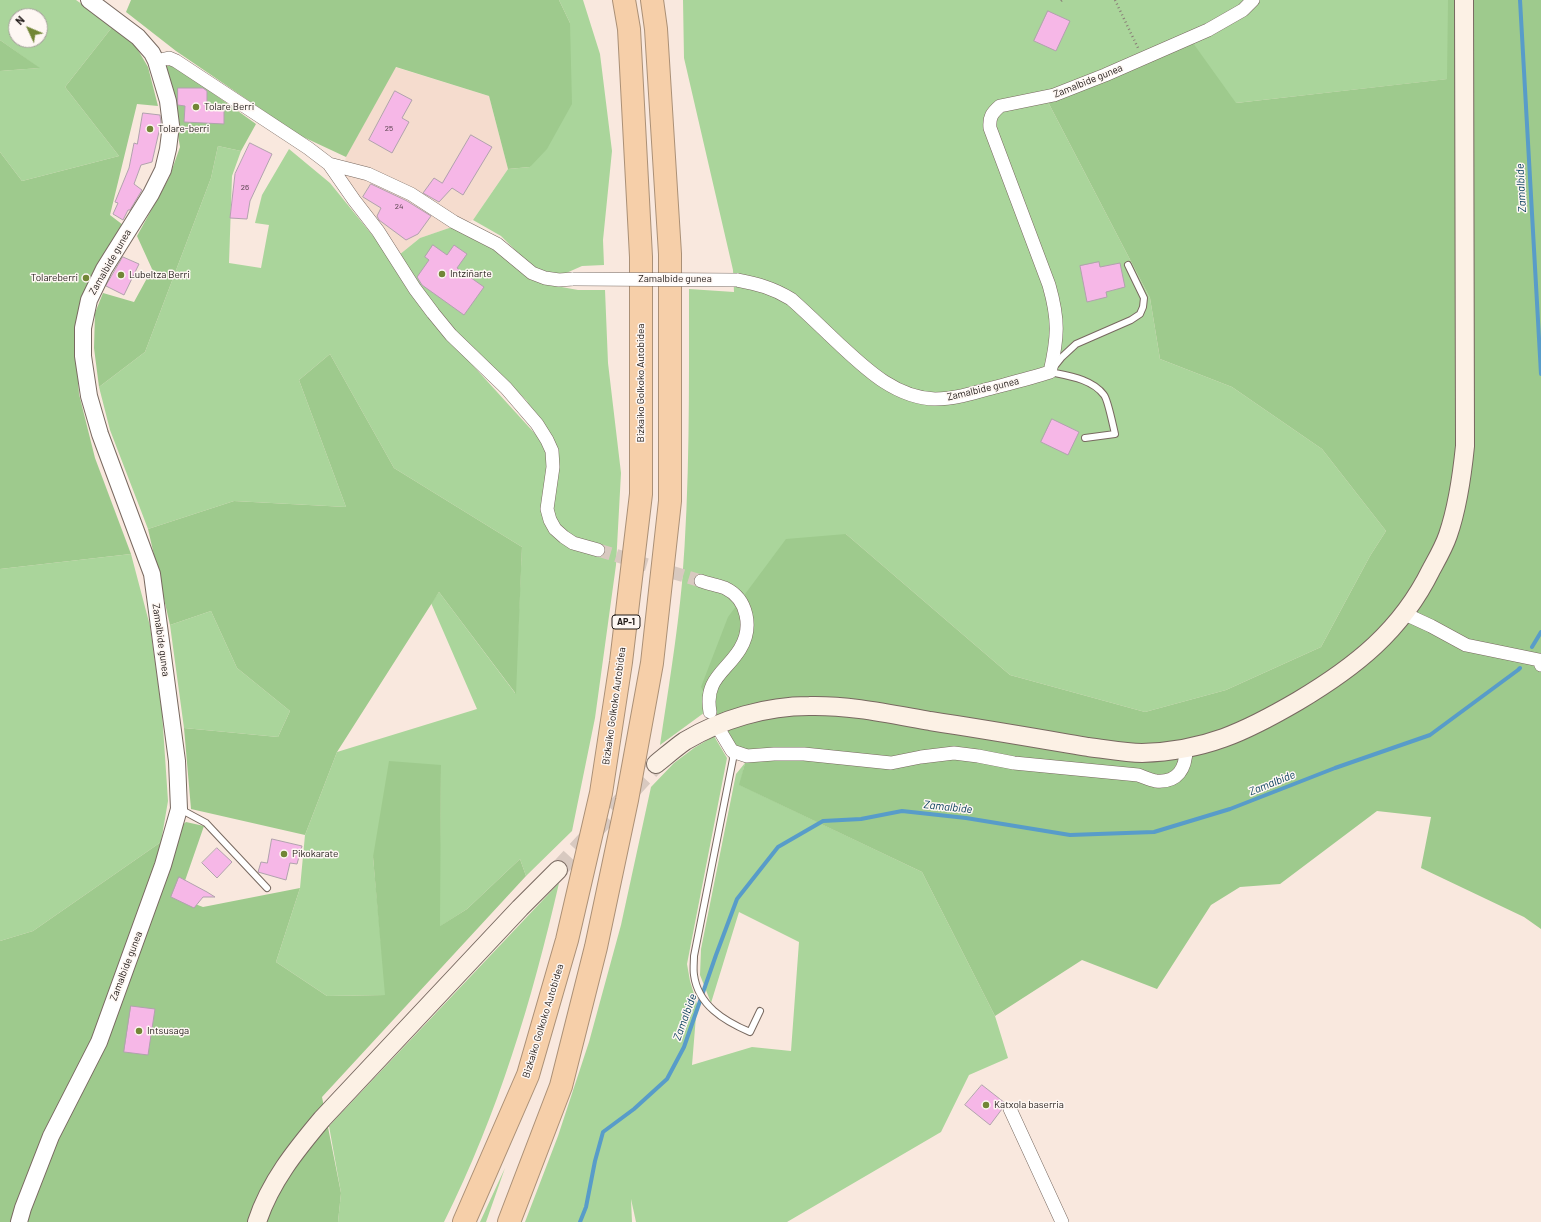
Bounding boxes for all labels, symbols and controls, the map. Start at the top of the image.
north arrow [8,8,48,48]
text: N [13,13,27,27]
street label: Zamalbide gunea [1052,62,1124,100]
place label: Tolare Berri [204,101,254,113]
marker: Tolare Berri [191,102,201,112]
place label: Tolare-berri [158,123,209,135]
house number: 25 [385,123,393,133]
marker: Tolare-berri [145,124,155,134]
water label: Zamalbide [1513,163,1529,213]
house number: 26 [241,182,249,192]
house number: 24 [395,201,403,211]
street label: Zamalbide gunea [86,227,134,297]
place label: Intziñarte [450,268,492,280]
place label: Lubeltza Berri [129,269,190,281]
marker: Intziñarte [437,269,447,279]
marker: Lubeltza Berri [116,270,126,280]
place label: Tolareberri [31,272,78,284]
marker: Tolareberri [81,273,91,283]
street label: Zamalbide gunea [638,273,712,285]
street label: Bizkaiko Golkoko Autobidea [635,324,647,442]
street label: Zamalbide gunea [946,375,1020,403]
street label: Zamalbide gunea [150,603,172,677]
road number: AP-1 [612,615,640,629]
street label: Bizkaiko Golkoko Autobidea [600,646,628,766]
water label: Zamalbide [1247,768,1297,798]
water label: Zamalbide [923,798,973,816]
place label: Pikokarate [292,848,338,860]
marker: Pikokarate [279,849,289,859]
street label: Zamalbide gunea [107,930,145,1002]
street label: Bizkaiko Golkoko Autobidea [520,962,566,1080]
water label: Zamalbide [670,992,700,1042]
place label: Intsusaga [147,1025,189,1037]
marker: Intsusaga [134,1026,144,1036]
place label: Katxola baserria [994,1099,1064,1111]
marker: Katxola baserria [981,1100,991,1110]

